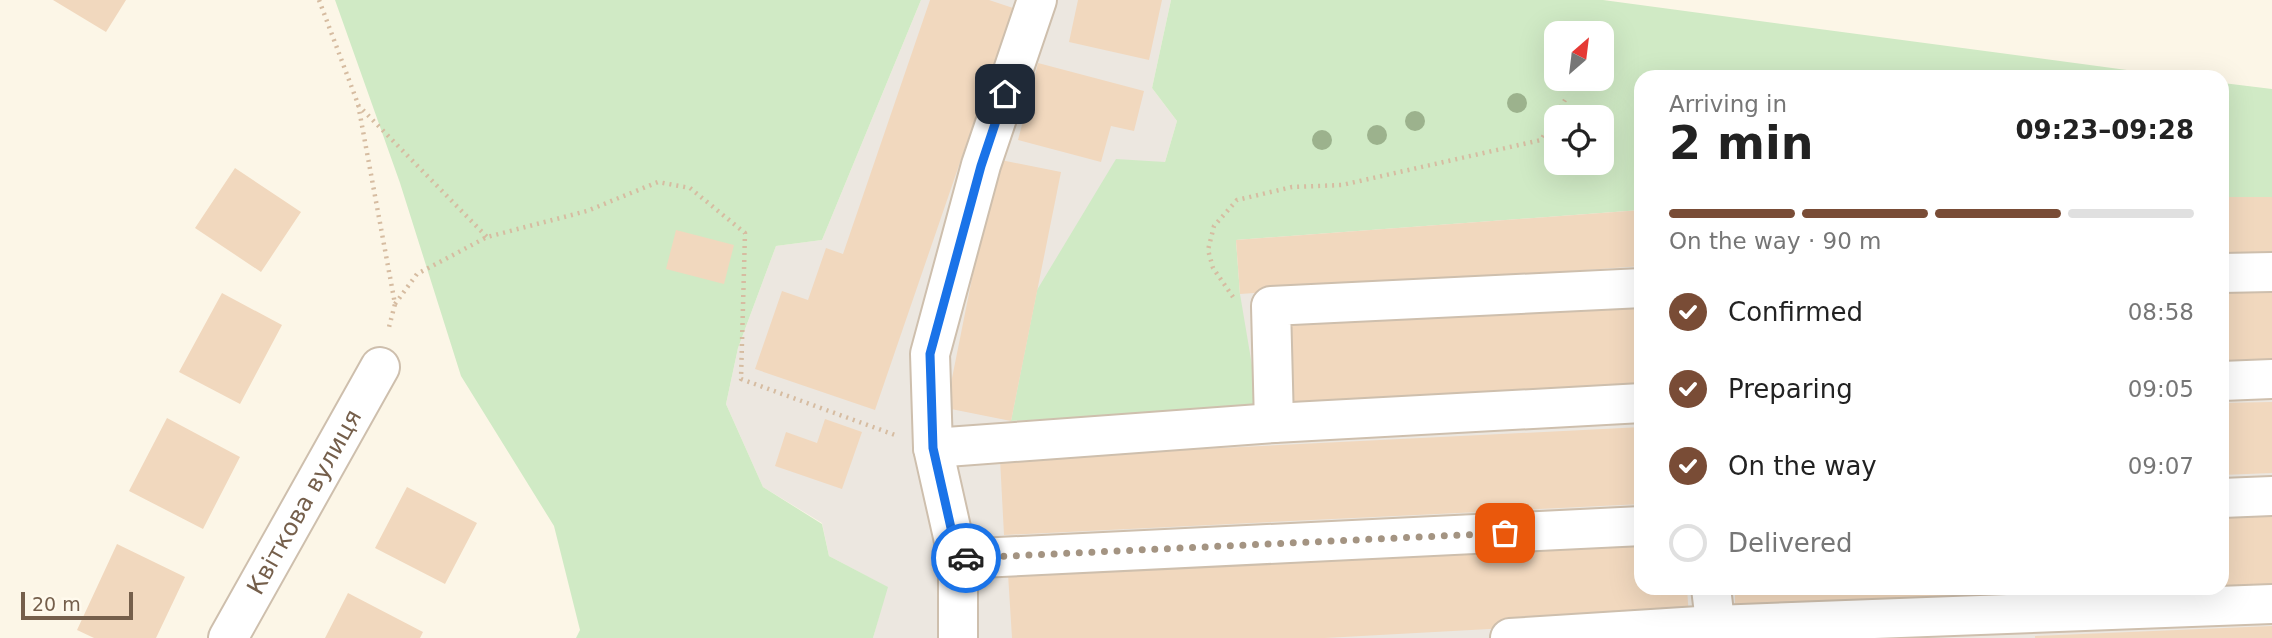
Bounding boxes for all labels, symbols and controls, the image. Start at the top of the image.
north arrow [1544,21,1614,91]
map controls [1544,21,1614,175]
pin [975,64,1035,124]
icon: home [986,75,1024,113]
text: Arriving in [1669,91,1787,117]
button: locate [1544,105,1614,175]
text: 09:23–09:28 [2015,115,2194,145]
text: 2 min [1669,116,1813,170]
text: On the way · 90 m [1669,228,1881,254]
icon: check [1669,293,1707,331]
text: Confirmed [1728,297,1863,327]
text: 08:58 [2128,299,2194,325]
icon: check [1669,370,1707,408]
text: Preparing [1728,374,1853,404]
text: 09:05 [2128,376,2194,402]
street label: Квіткова вулиця [241,405,367,599]
icon: check [1669,447,1707,485]
text: On the way [1728,451,1877,481]
text: 09:07 [2128,453,2194,479]
pin [1475,503,1535,563]
icon: bag [1486,514,1524,552]
courier [931,523,1001,593]
text: Delivered [1728,528,1852,558]
icon: car [947,539,985,577]
scale bar [21,589,133,621]
text: 20 m [32,593,81,615]

